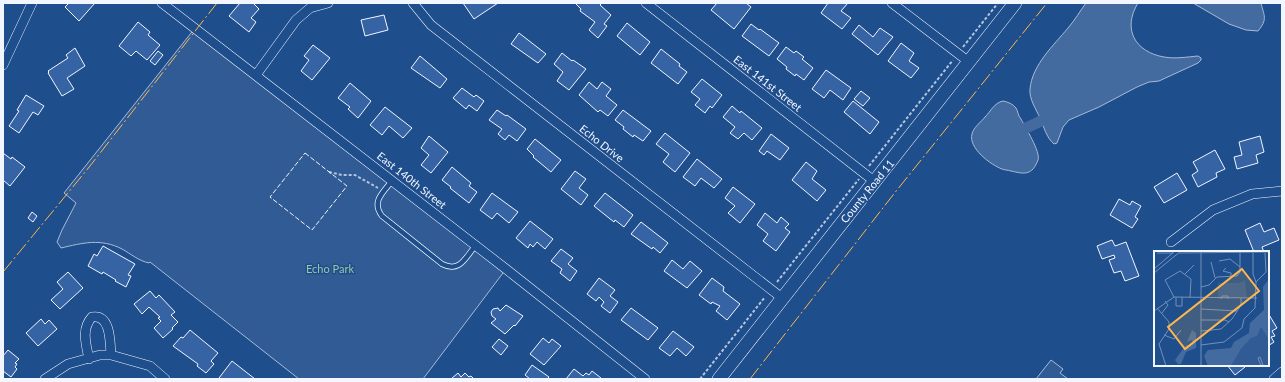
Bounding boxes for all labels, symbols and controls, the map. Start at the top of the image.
street label: East 141st Street [731,52,805,114]
street label: Echo Drive [577,122,627,164]
street label: East 140th Street [375,149,449,211]
street label: County Road 11 [837,157,897,225]
inset map [1154,251,1269,366]
park label: Echo Park [306,262,354,275]

